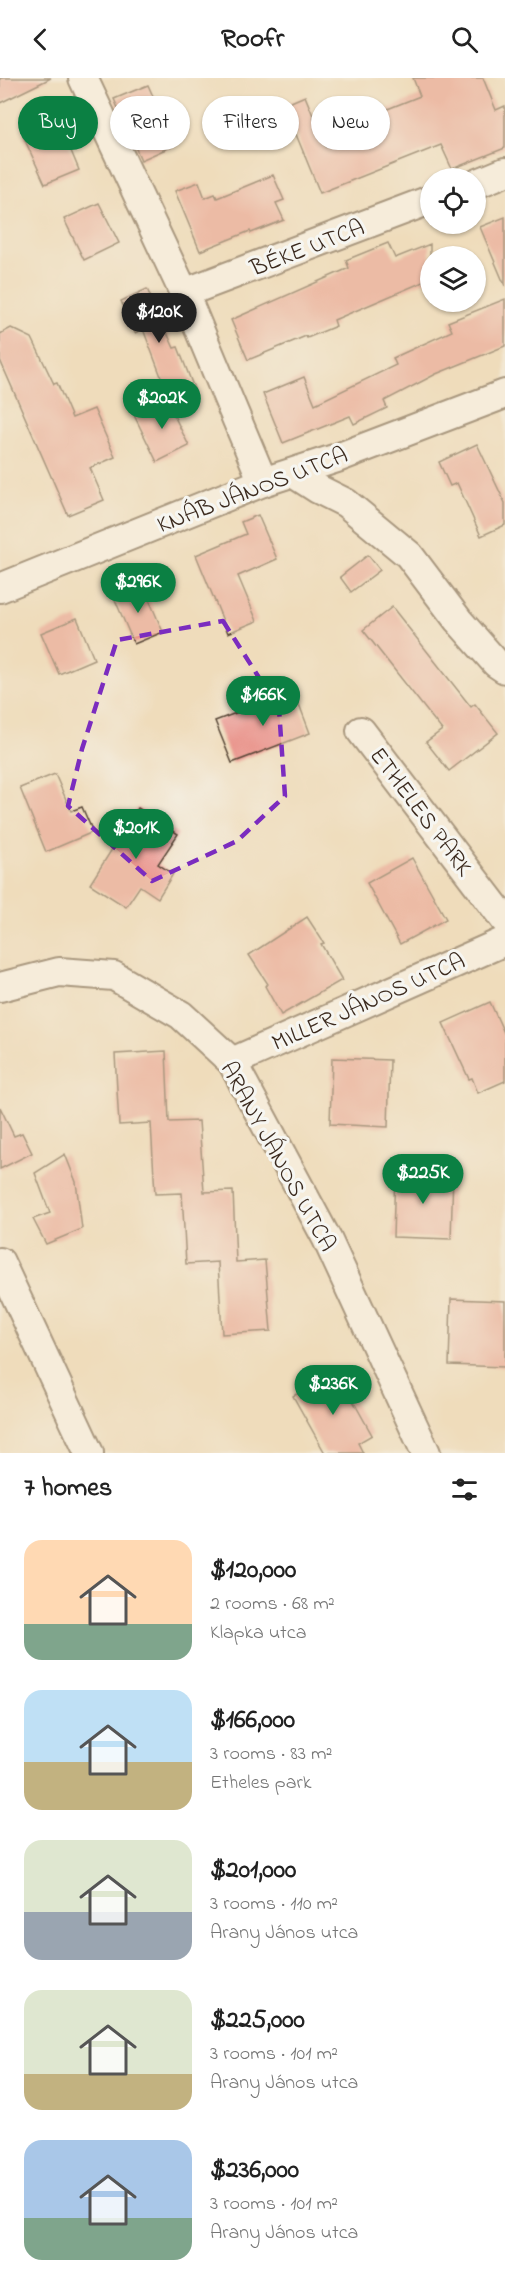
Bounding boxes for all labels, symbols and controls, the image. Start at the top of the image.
text: Roofr [221,20,284,59]
icon: back [24,23,57,56]
icon: search [448,23,481,56]
chip: Buy [18,96,98,150]
chip: Rent [110,96,190,150]
chip: Filters [202,96,299,150]
chip: New [311,96,390,150]
map controls [420,168,486,312]
button: locate [420,168,486,234]
street label: BÉKE UTCA [245,212,370,287]
button: layers [420,246,486,312]
pin: $120K [117,293,201,344]
text: $120K [136,298,182,327]
pin: $202K [120,379,204,430]
text: $202K [137,384,187,413]
street label: KNÁB JÁNOS UTCA [153,439,353,544]
pin: $296K [96,563,180,614]
text: $296K [115,568,161,597]
pin: $166K [221,676,305,727]
text: $166K [240,681,286,710]
street label: ETHELES PARK [360,741,480,885]
pin: $201K [94,809,178,860]
text: $201K [113,814,159,843]
street label: MILLER JÁNOS UTCA [267,945,471,1062]
street label: ARANY JÁNOS UTCA [210,1056,344,1259]
pin: $225K [381,1154,465,1205]
text: $225K [396,1159,450,1188]
pin: $236K [291,1365,375,1416]
text: $236K [309,1370,357,1399]
text: 7 homes [24,1470,112,1508]
icon: filters [448,1473,481,1506]
text: $120,000 [210,1552,296,1590]
icon: home [72,1564,144,1636]
text: 2 rooms · 68 m² [210,1590,335,1619]
text: Klapka utca [210,1619,306,1648]
text: $166,000 [210,1702,295,1740]
icon: home [72,1714,144,1786]
text: 3 rooms · 83 m² [210,1740,332,1769]
text: Etheles park [210,1769,311,1798]
text: $201,000 [210,1852,296,1890]
icon: home [72,1864,144,1936]
text: 3 rooms · 110 m² [210,1890,338,1919]
text: Arany János utca [210,1919,358,1948]
text: $225,000 [210,2002,305,2040]
icon: home [72,2014,144,2086]
text: 3 rooms · 101 m² [210,2040,338,2069]
text: Arany János utca [210,2069,358,2098]
text: $236,000 [210,2152,299,2190]
icon: home [72,2164,144,2236]
text: 3 rooms · 101 m² [210,2190,338,2219]
text: Arany János utca [210,2219,358,2248]

